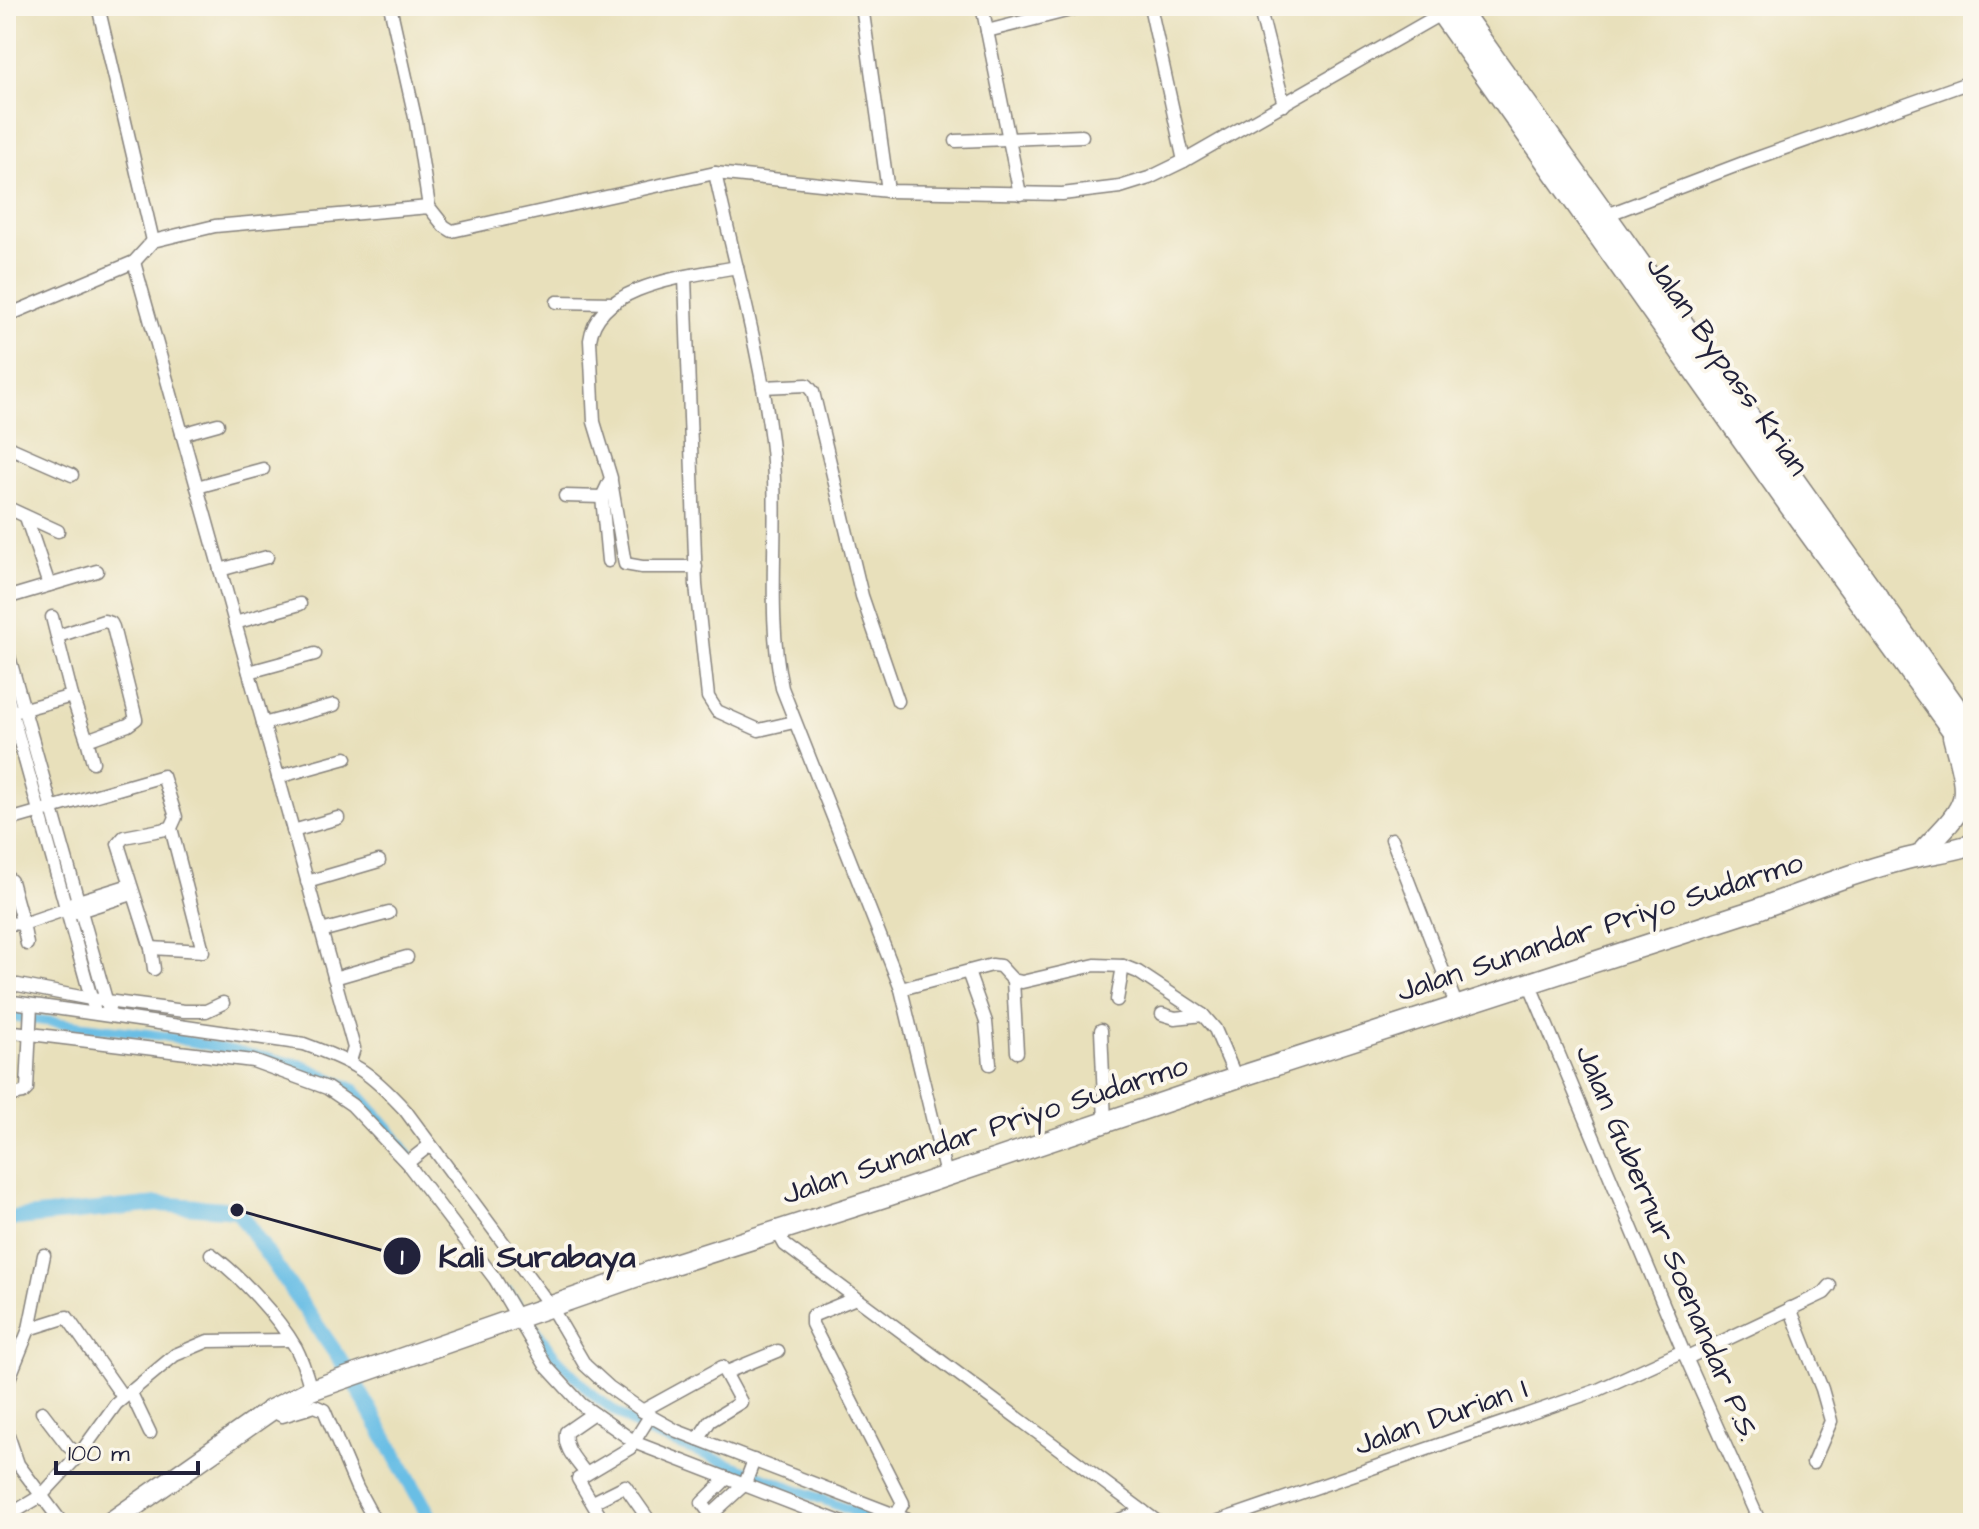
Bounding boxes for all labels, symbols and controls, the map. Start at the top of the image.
street label: Jalan Bypass Krian [1635,248,1819,485]
street label: Jalan Sunandar Priyo Sudarmo [1392,841,1809,1014]
street label: Jalan Gubernur Soenandar P.S. [1564,1039,1770,1447]
street label: Jalan Sunandar Priyo Sudarmo [777,1044,1194,1217]
callout: Kali Surabaya [382,1228,652,1284]
text: Kali Surabaya [438,1235,636,1281]
text: 1 [400,1241,404,1275]
street label: Jalan Durian I [1349,1368,1533,1466]
scale bar [56,1425,198,1475]
text: 100 m [68,1437,130,1471]

